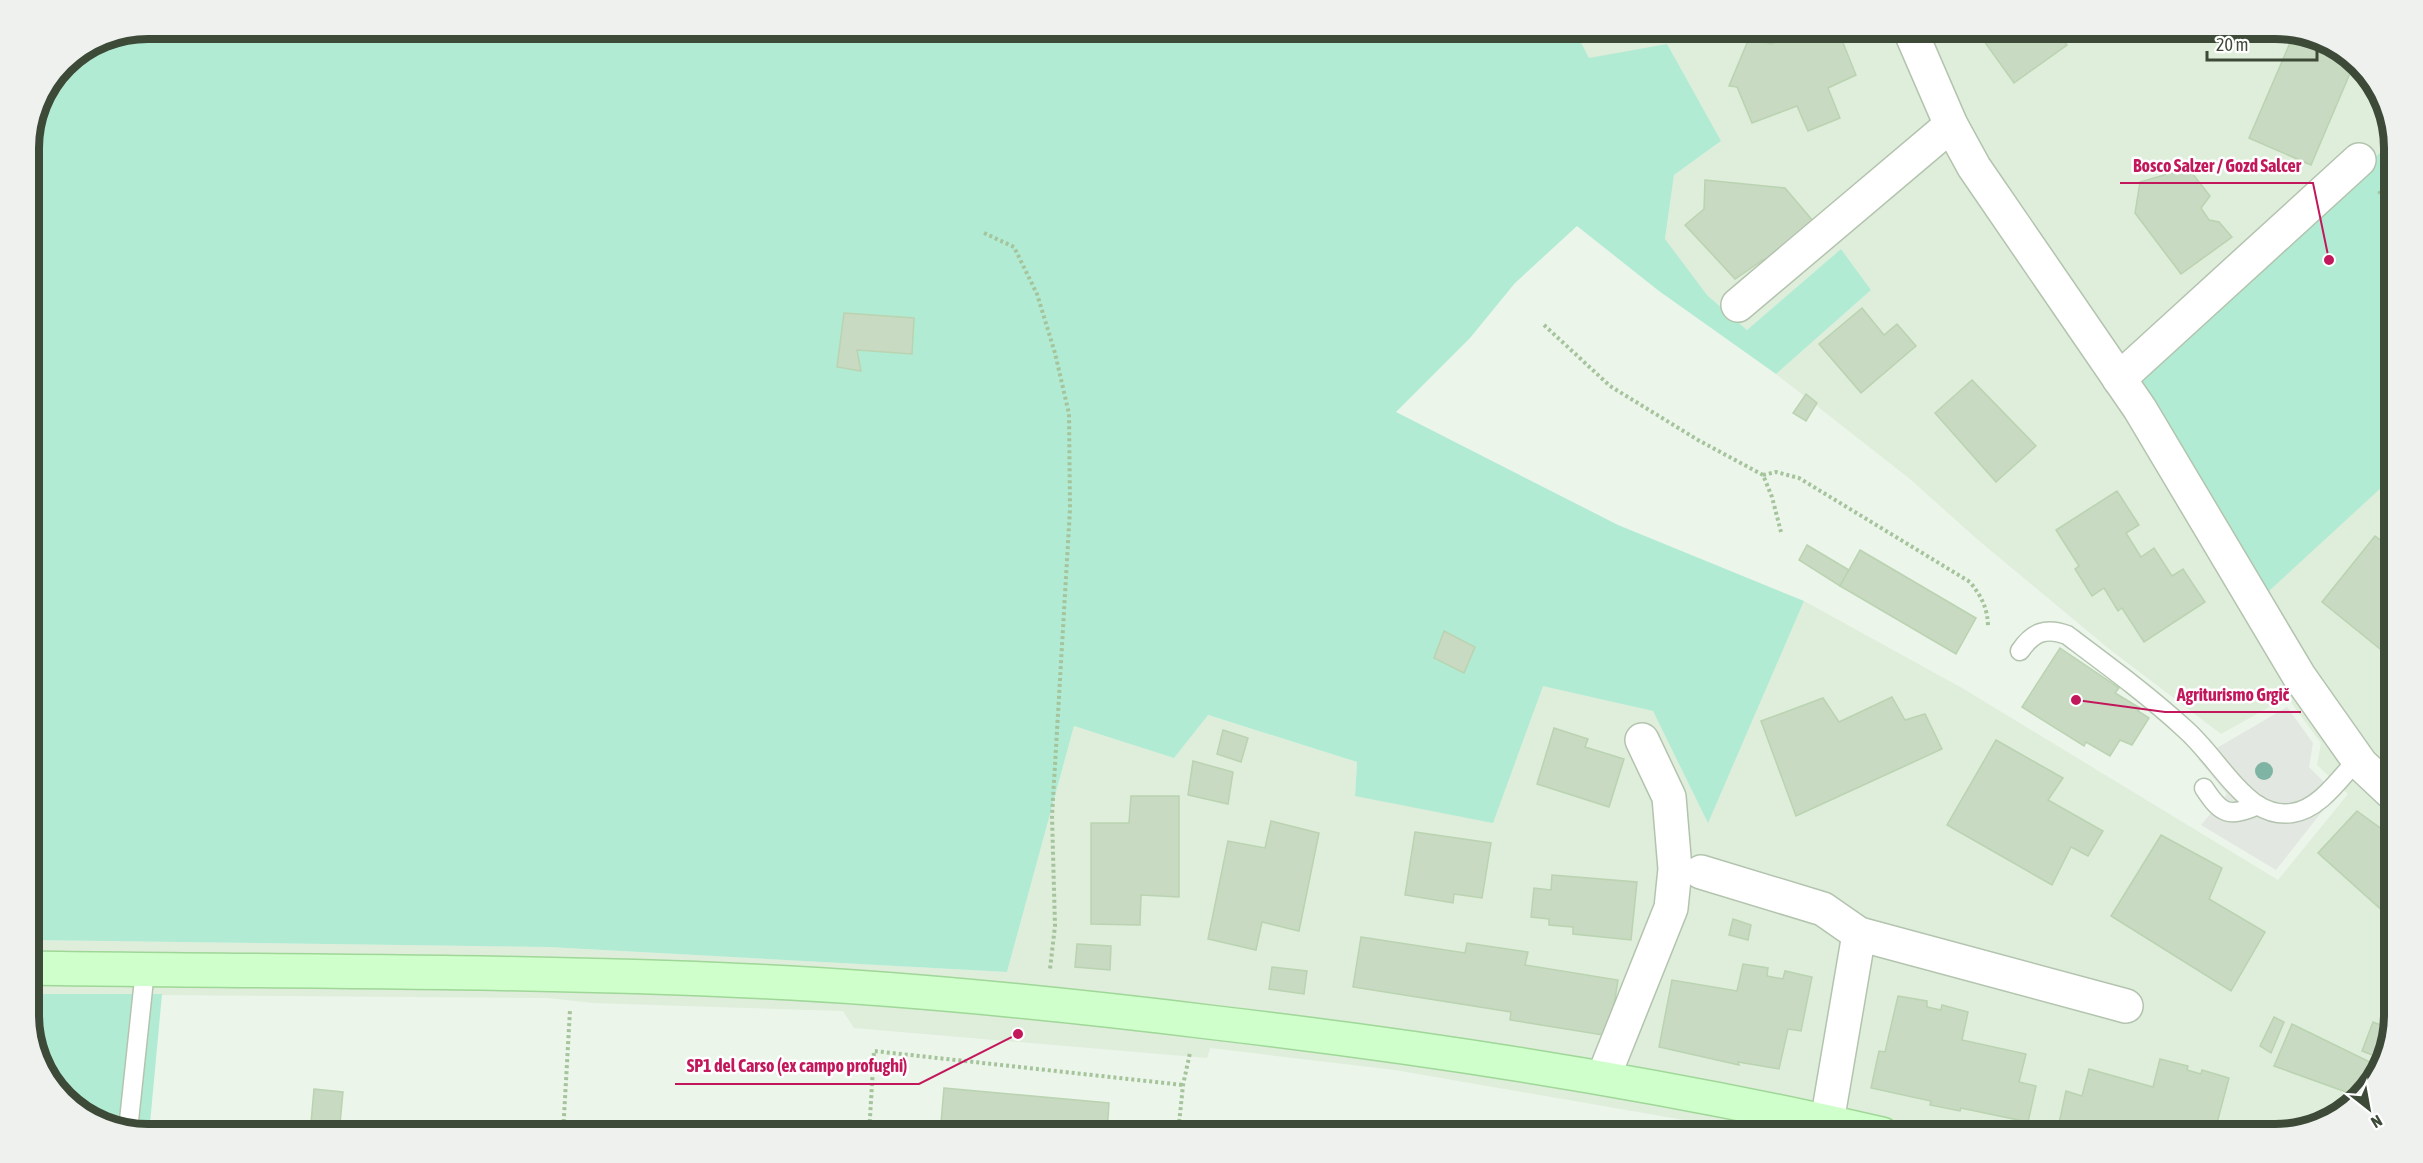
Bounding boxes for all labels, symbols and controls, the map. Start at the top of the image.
scale bar [2207,24,2316,62]
text: 20 m [2216,34,2248,55]
callout: Bosco Salzer / Gozd Salcer [2120,147,2313,183]
text: Bosco Salzer / Gozd Salcer [2133,155,2302,176]
callout: Agriturismo Grgič [2165,676,2301,712]
text: Agriturismo Grgič [2176,684,2290,705]
callout: SP1 del Carso (ex campo profughi) [675,1048,919,1084]
text: SP1 del Carso (ex campo profughi) [687,1055,907,1076]
north arrow [2339,1079,2399,1139]
text: N [2368,1112,2385,1132]

